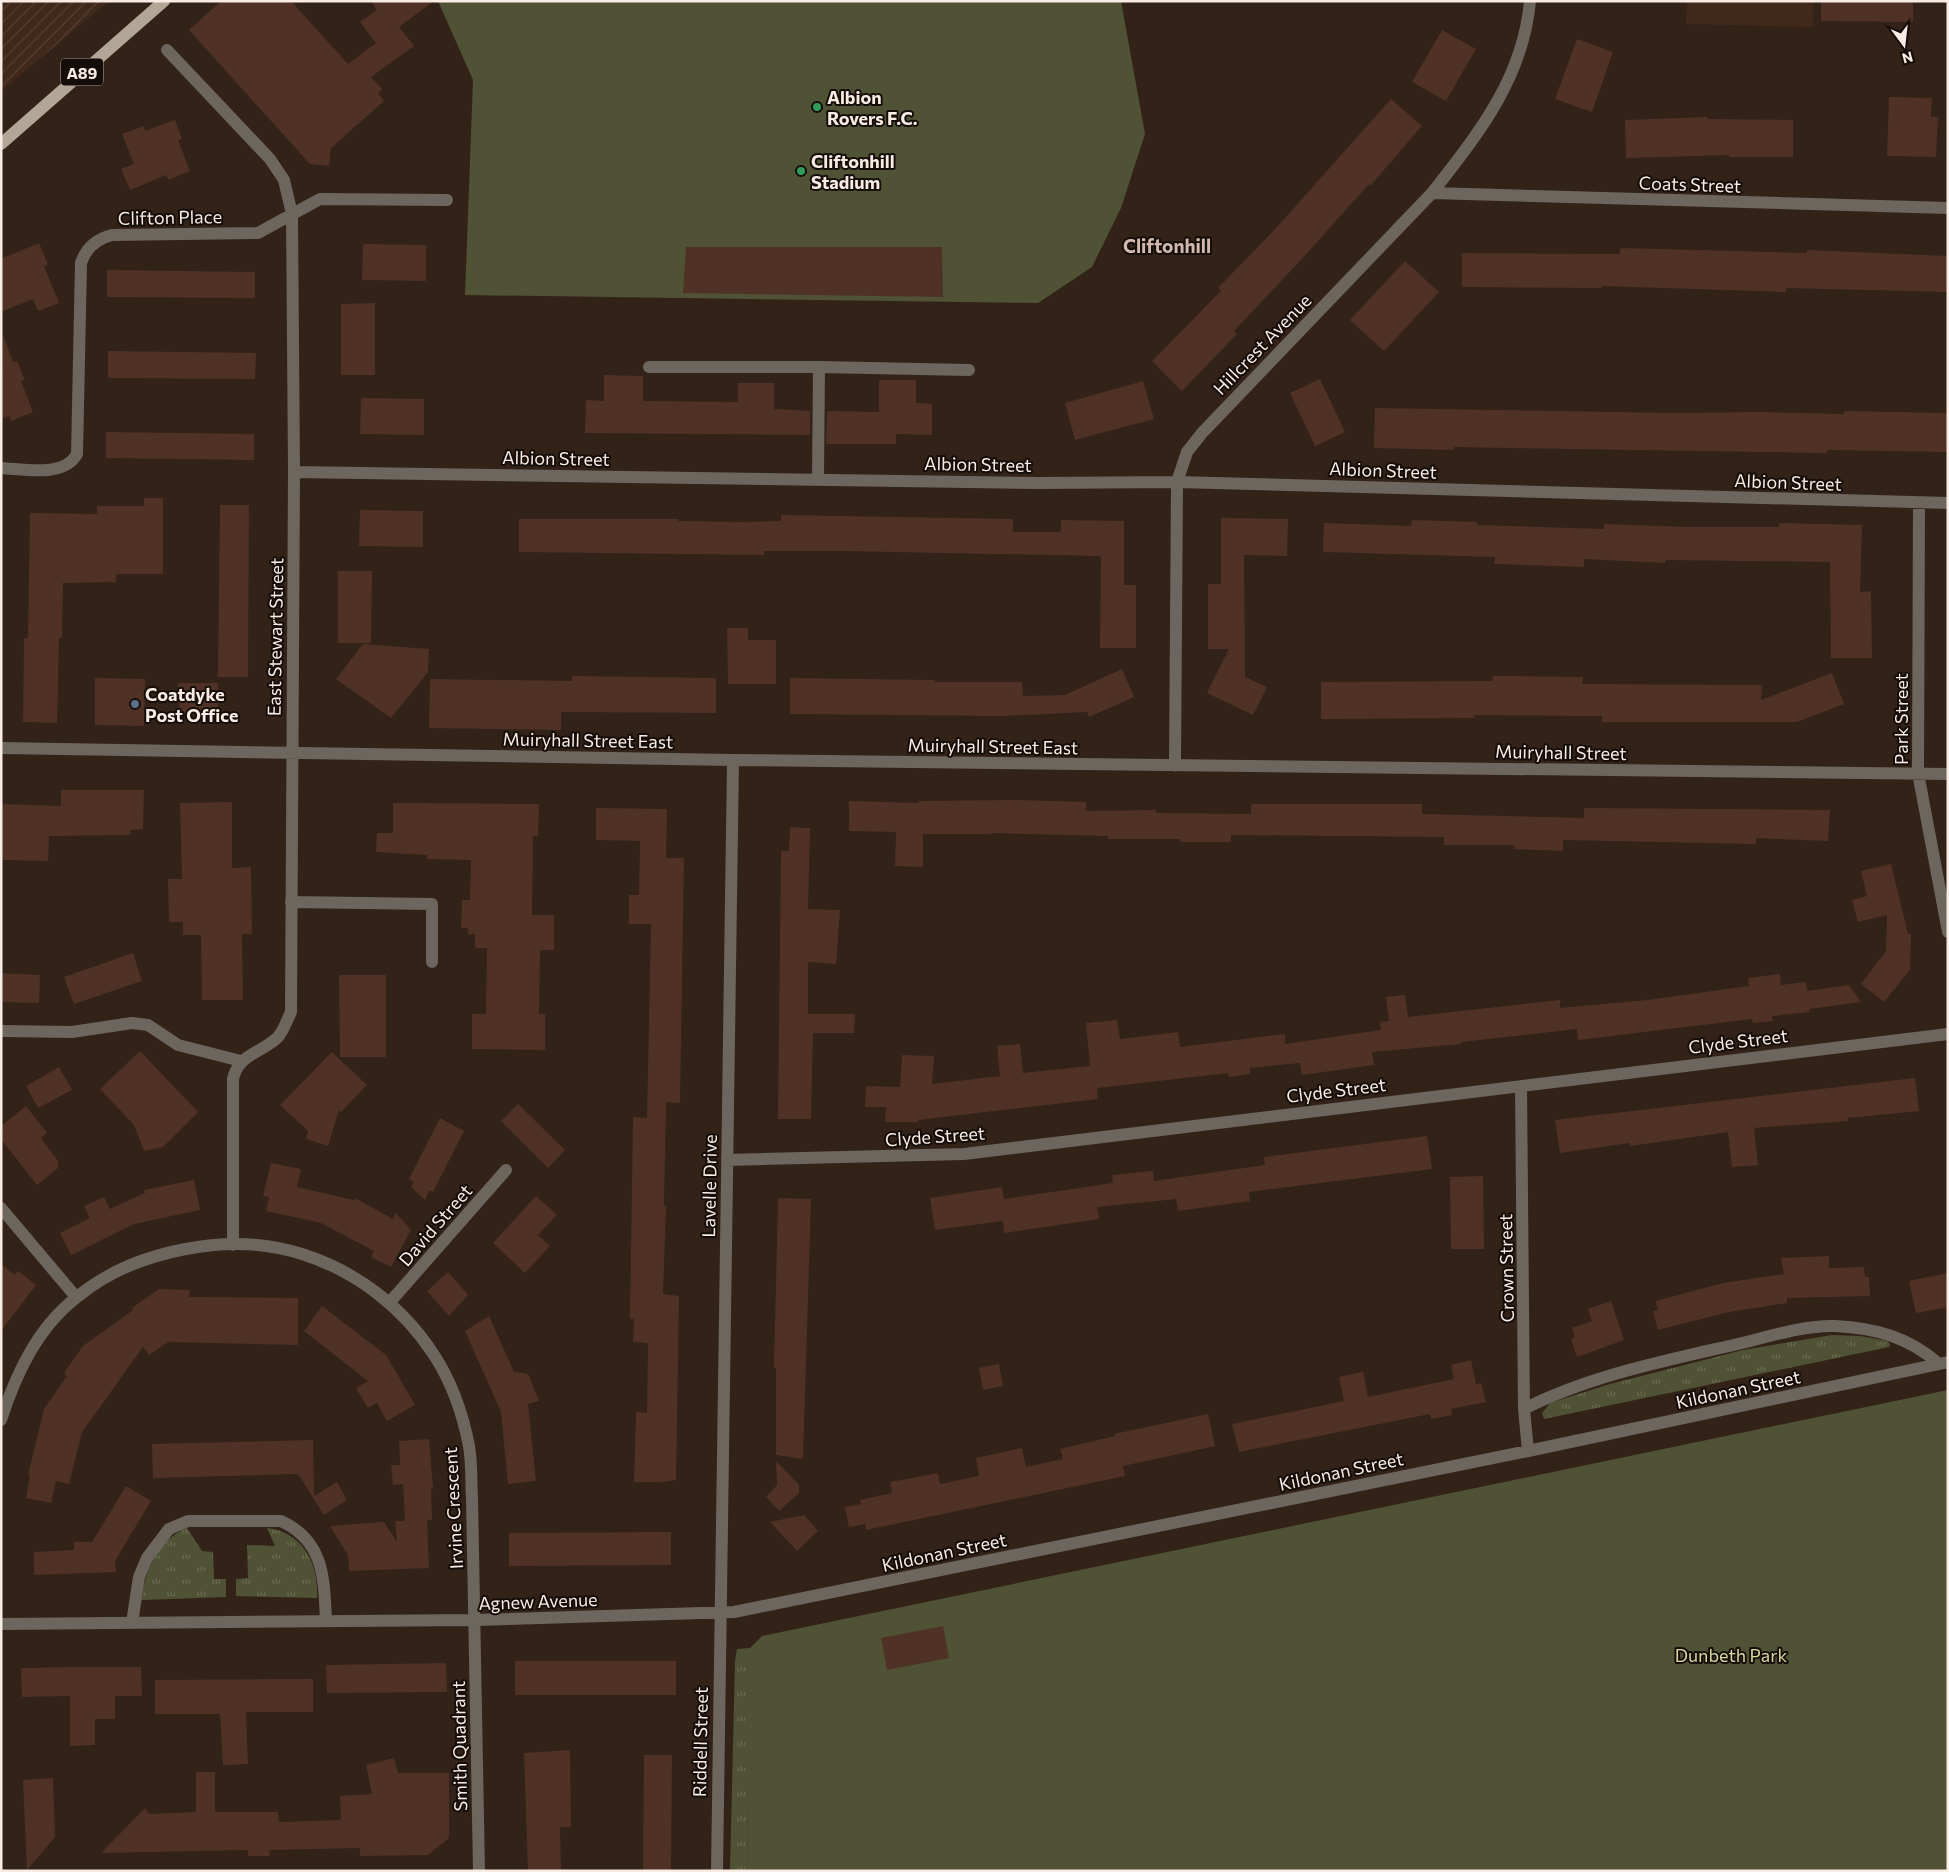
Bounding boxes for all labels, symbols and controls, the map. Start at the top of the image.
north arrow [1879,20,1929,70]
text: N [1900,48,1915,68]
road number: A89 [61,58,103,86]
place label: Albion Rovers F.C. [827,86,918,129]
marker: Albion Rovers F.C. [811,101,823,113]
place label: Cliftonhill Stadium [811,150,895,193]
marker: Cliftonhill Stadium [795,165,807,177]
street label: Coats Street [1638,171,1742,197]
street label: Clifton Place [118,205,222,229]
district label: Cliftonhill [1123,234,1211,257]
street label: Hillcrest Avenue [1208,289,1316,399]
street label: Albion Street [502,446,610,470]
street label: Albion Street [924,452,1032,476]
street label: Albion Street [1329,457,1437,483]
street label: Albion Street [1734,469,1842,495]
street label: East Stewart Street [263,558,287,716]
street label: Park Street [1890,673,1912,765]
place label: Coatdyke Post Office [145,683,238,726]
marker: Coatdyke Post Office [129,698,141,710]
street label: Muiryhall Street East [503,728,673,752]
street label: Muiryhall Street East [908,734,1078,758]
street label: Muiryhall Street [1495,740,1627,764]
street label: Clyde Street [1687,1024,1789,1058]
street label: Clyde Street [1285,1073,1387,1107]
street label: Clyde Street [884,1122,986,1150]
street label: Lavelle Drive [697,1134,721,1238]
street label: David Street [394,1180,476,1270]
street label: Crown Street [1494,1213,1518,1323]
street label: Kildonan Street [1674,1365,1802,1413]
street label: Irvine Crescent [439,1446,467,1570]
street label: Kildonan Street [1277,1447,1405,1495]
street label: Kildonan Street [880,1528,1008,1576]
street label: Agnew Avenue [478,1588,598,1614]
park label: Dunbeth Park [1675,1644,1787,1666]
street label: Smith Quadrant [447,1680,471,1812]
street label: Riddell Street [688,1687,712,1797]

